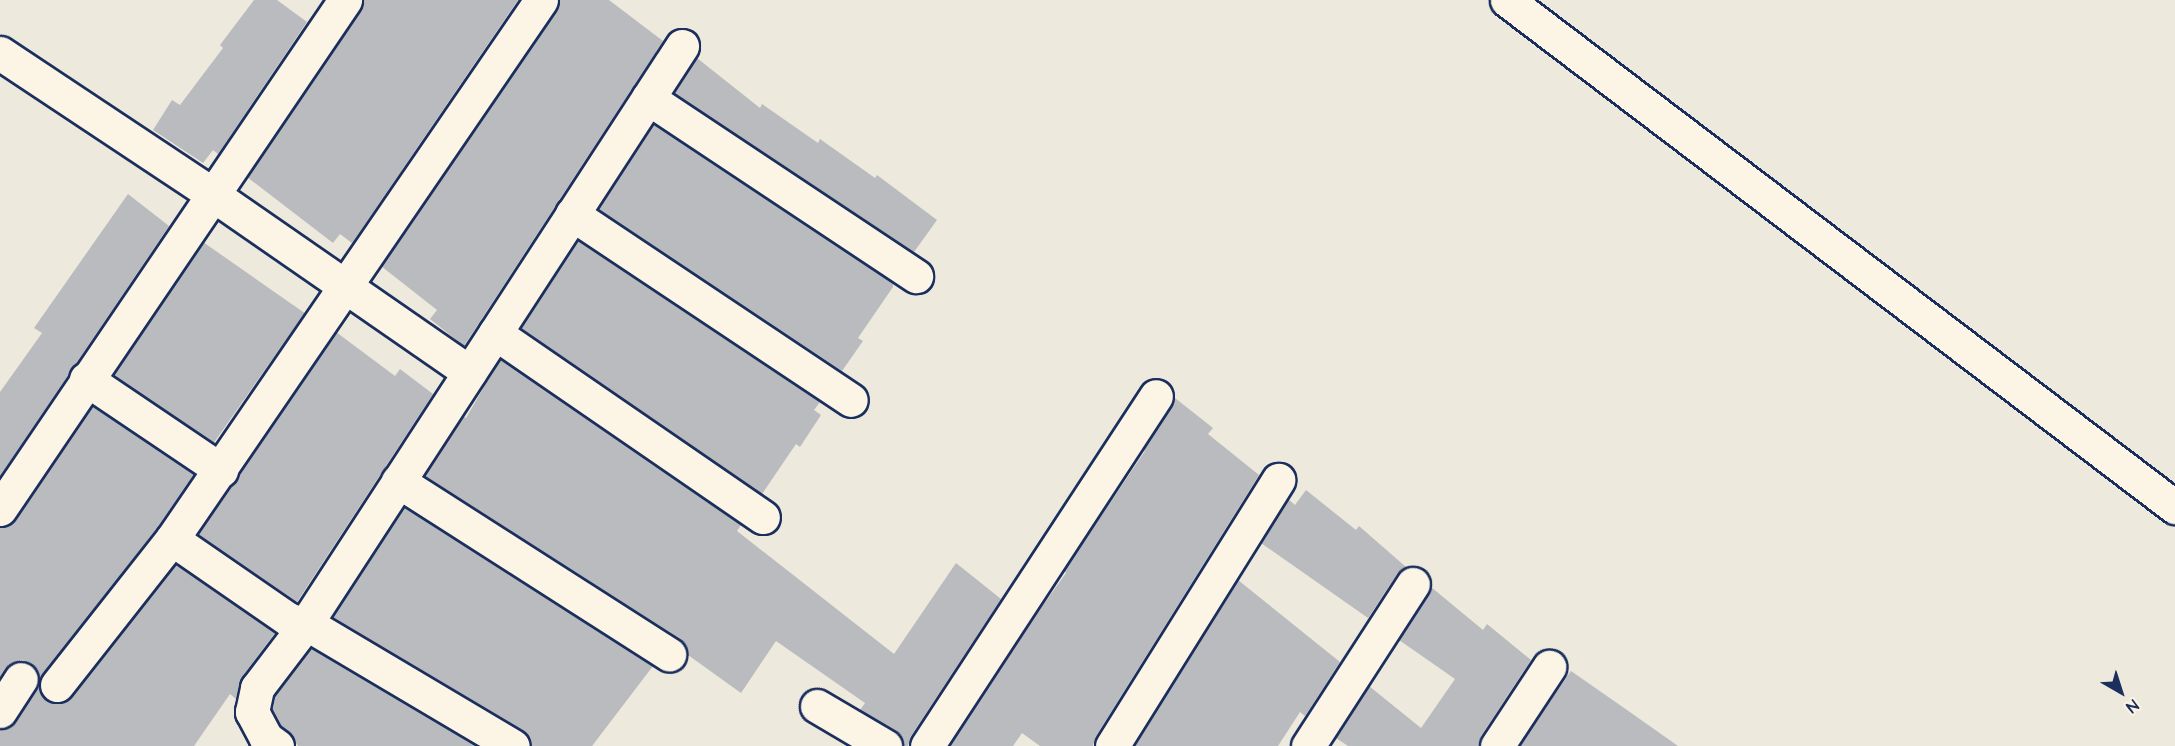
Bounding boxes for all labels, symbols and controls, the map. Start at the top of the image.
north arrow [2091,662,2151,722]
text: N [2122,694,2143,718]

